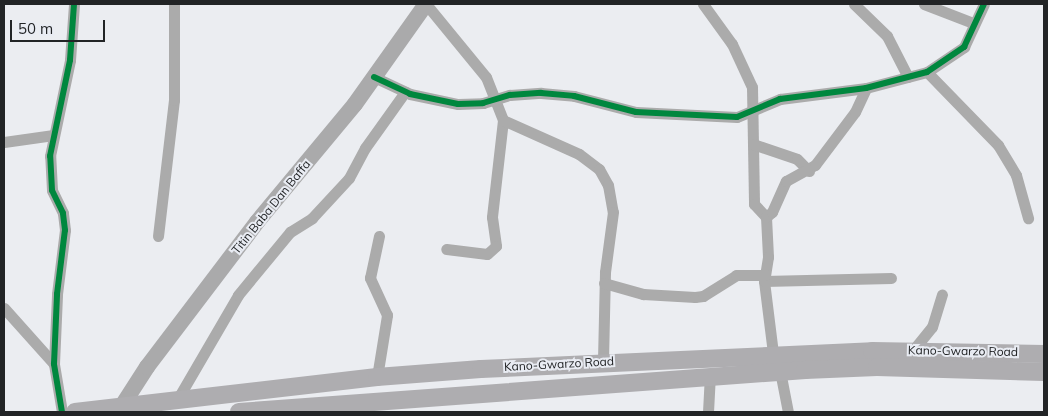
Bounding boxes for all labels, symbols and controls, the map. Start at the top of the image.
scale bar [12,10,108,42]
text: 50 m [18,19,53,38]
street label: Titin Baba Dan Baffa [229,157,313,257]
street label: Kano-Gwarzo Road [908,343,1018,359]
street label: Kano-Gwarzo Road [504,354,614,374]

